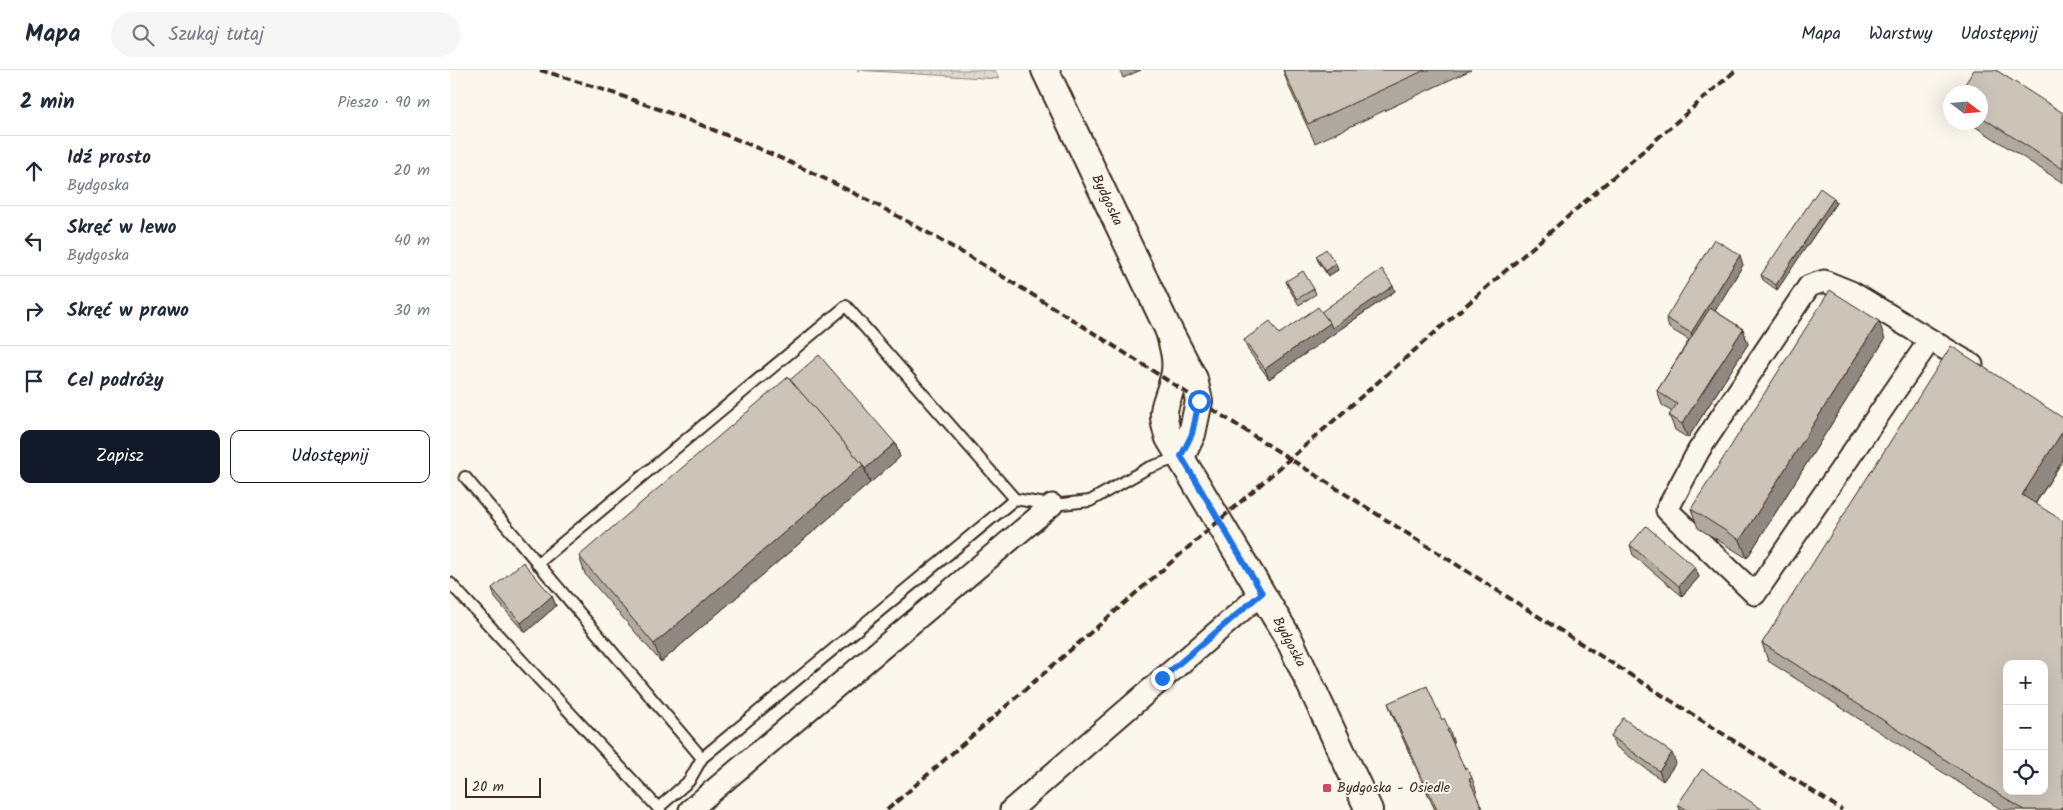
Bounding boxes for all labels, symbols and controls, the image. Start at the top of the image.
search box [111,12,461,57]
text: Mapa [25,15,81,54]
text: Szukaj tutaj [169,20,264,50]
text: Mapa [1801,20,1841,49]
text: Warstwy [1869,20,1933,49]
text: Udostępnij [1961,20,2038,49]
icon: search [129,21,157,49]
north arrow [1943,85,1988,130]
text: 2 min [20,86,75,119]
text: Pieszo · 90 m [338,90,430,115]
text: Idź prosto [67,143,151,173]
icon: ahead [20,157,48,185]
text: 20 m [394,158,430,183]
street label: Bydgoska [1086,171,1128,229]
text: Bydgoska [67,173,129,198]
text: Skręć w lewo [67,213,176,243]
icon: left [20,227,48,255]
text: 40 m [394,228,430,253]
text: Bydgoska [67,243,129,268]
text: Skręć w prawo [67,296,189,326]
icon: right [20,297,48,325]
text: 30 m [394,298,430,323]
text: Cel podróży [67,366,164,396]
icon: arrive [20,367,48,395]
route start [1188,390,1211,413]
button: Zapisz [20,430,220,483]
button: Udostępnij [230,430,430,483]
street label: Bydgoska [1266,613,1312,671]
map controls [2003,660,2048,795]
button: + [2003,660,2048,705]
route end [1151,667,1174,690]
button: − [2003,705,2048,750]
button: locate [2003,750,2048,795]
scale bar [465,775,541,798]
text: 20 m [472,776,504,798]
place label: Bydgoska - Osiedle [1337,777,1451,799]
marker: Bydgoska - Osiedle [1321,782,1333,794]

